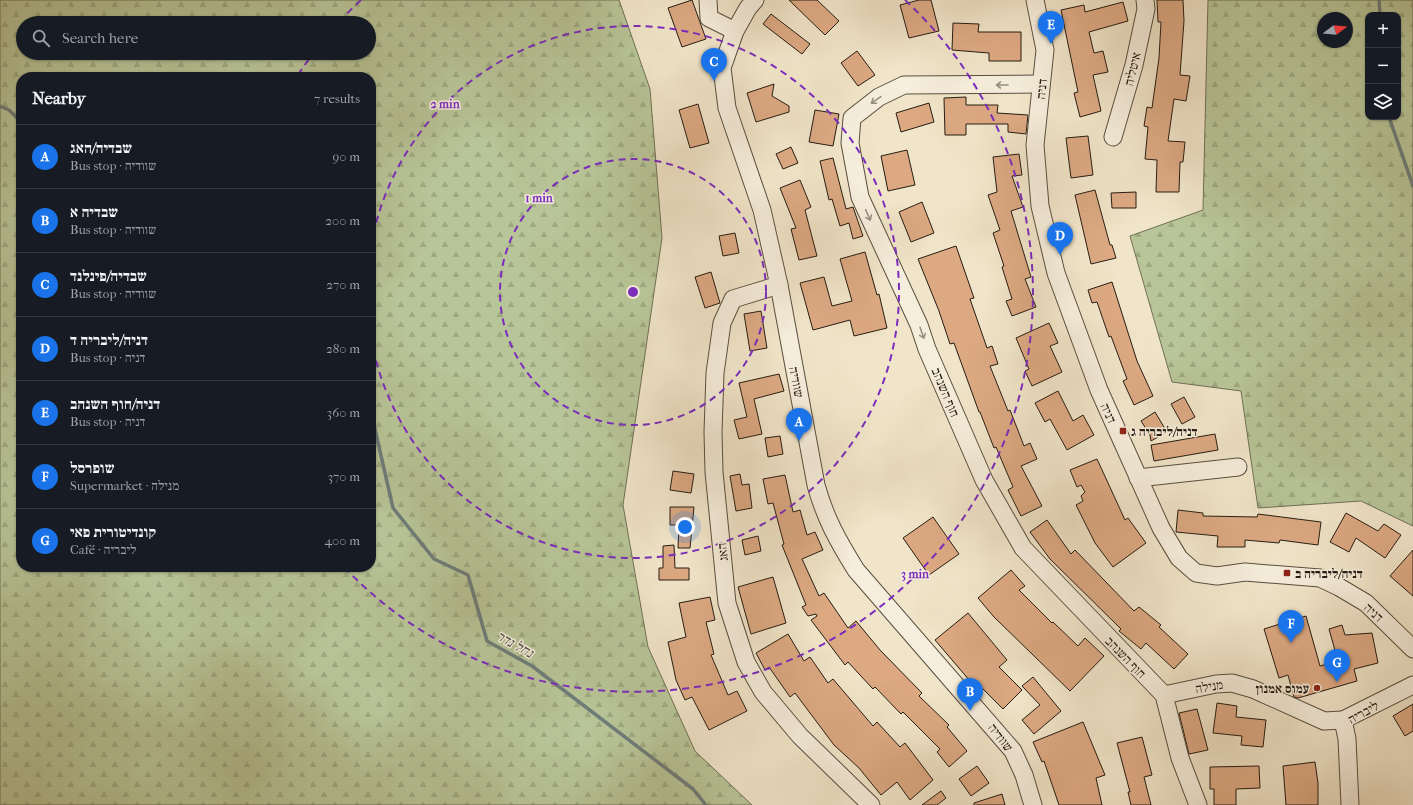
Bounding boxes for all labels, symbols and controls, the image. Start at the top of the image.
pin: E [1038,11,1064,44]
north arrow [1317,12,1353,48]
map controls [1365,12,1401,120]
button: + [1365,12,1401,48]
search box [16,16,376,60]
icon: search [30,27,52,49]
text: Search here [62,29,138,47]
pin: C [701,48,727,81]
button: − [1365,48,1401,84]
street label: איטליה [1121,51,1144,87]
street label: דניה [1033,78,1050,100]
one-way arrow [996,81,1009,88]
button: layers [1365,84,1401,120]
text: Nearby [32,88,86,108]
text: 7 results [314,91,360,106]
one-way arrow [871,96,882,104]
text: 2 min [430,97,461,111]
text: שבדיה/האג [70,139,132,157]
text: A [41,149,49,164]
text: 90 m [332,149,360,164]
text: Bus stop · שוודיה [70,158,156,173]
text: 1 min [525,191,554,205]
text: שבדיה א [70,203,118,221]
one-way arrow [865,208,872,220]
text: B [41,213,49,228]
text: 200 m [325,213,360,228]
text: Bus stop · שוודיה [70,222,156,237]
pin: D [1047,222,1073,255]
text: שבדיה/פינלנד [70,267,147,285]
text: C [41,277,49,292]
text: 270 m [326,277,360,292]
centre of rings [626,285,640,299]
text: Bus stop · שוודיה [70,286,156,301]
one-way arrow [918,327,926,339]
text: דניה/ליבריה ד [70,331,148,349]
text: D [40,341,50,356]
text: 280 m [326,341,360,356]
text: Bus stop · דניה [70,350,145,365]
street label: שוודיה [786,365,807,399]
street label: חוף השנהב [928,365,963,419]
text: דניה/חוף השנהב [70,395,160,413]
street label: דניה [1097,401,1120,426]
text: E [41,405,49,420]
text: 360 m [327,405,360,420]
pin: A [786,408,812,441]
text: Bus stop · דניה [70,414,145,429]
place label: דניה/ליבריה ג [1131,424,1198,439]
marker: דניה/ליבריה ג [1118,426,1128,436]
text: שופרסל [70,459,114,477]
text: F [42,469,48,484]
text: 370 m [328,469,360,484]
text: Supermarket · מנילה [70,478,179,493]
your location [675,517,695,537]
text: קונדיטורית פאי [70,523,156,541]
text: G [40,533,50,548]
text: 400 m [324,533,360,548]
text: Café · ליבריה [70,542,136,557]
street label: האג [714,542,731,562]
place label: דניה/ליבריה ב [1295,566,1363,581]
text: 3 min [901,567,930,582]
marker: דניה/ליבריה ב [1282,568,1292,578]
street label: דניה [1361,600,1386,625]
pin: F [1278,610,1304,643]
water label: נחל נדר [493,627,537,662]
street label: חוף השנהב [1102,633,1149,681]
pin: G [1324,649,1350,682]
street label: מנילה [1194,677,1224,696]
pin: B [957,678,983,711]
place label: עמוס אמנון [1256,681,1309,696]
marker: עמוס אמנון [1312,683,1322,693]
street label: ליבריה [1345,698,1381,727]
street label: שוודיה [985,720,1016,754]

